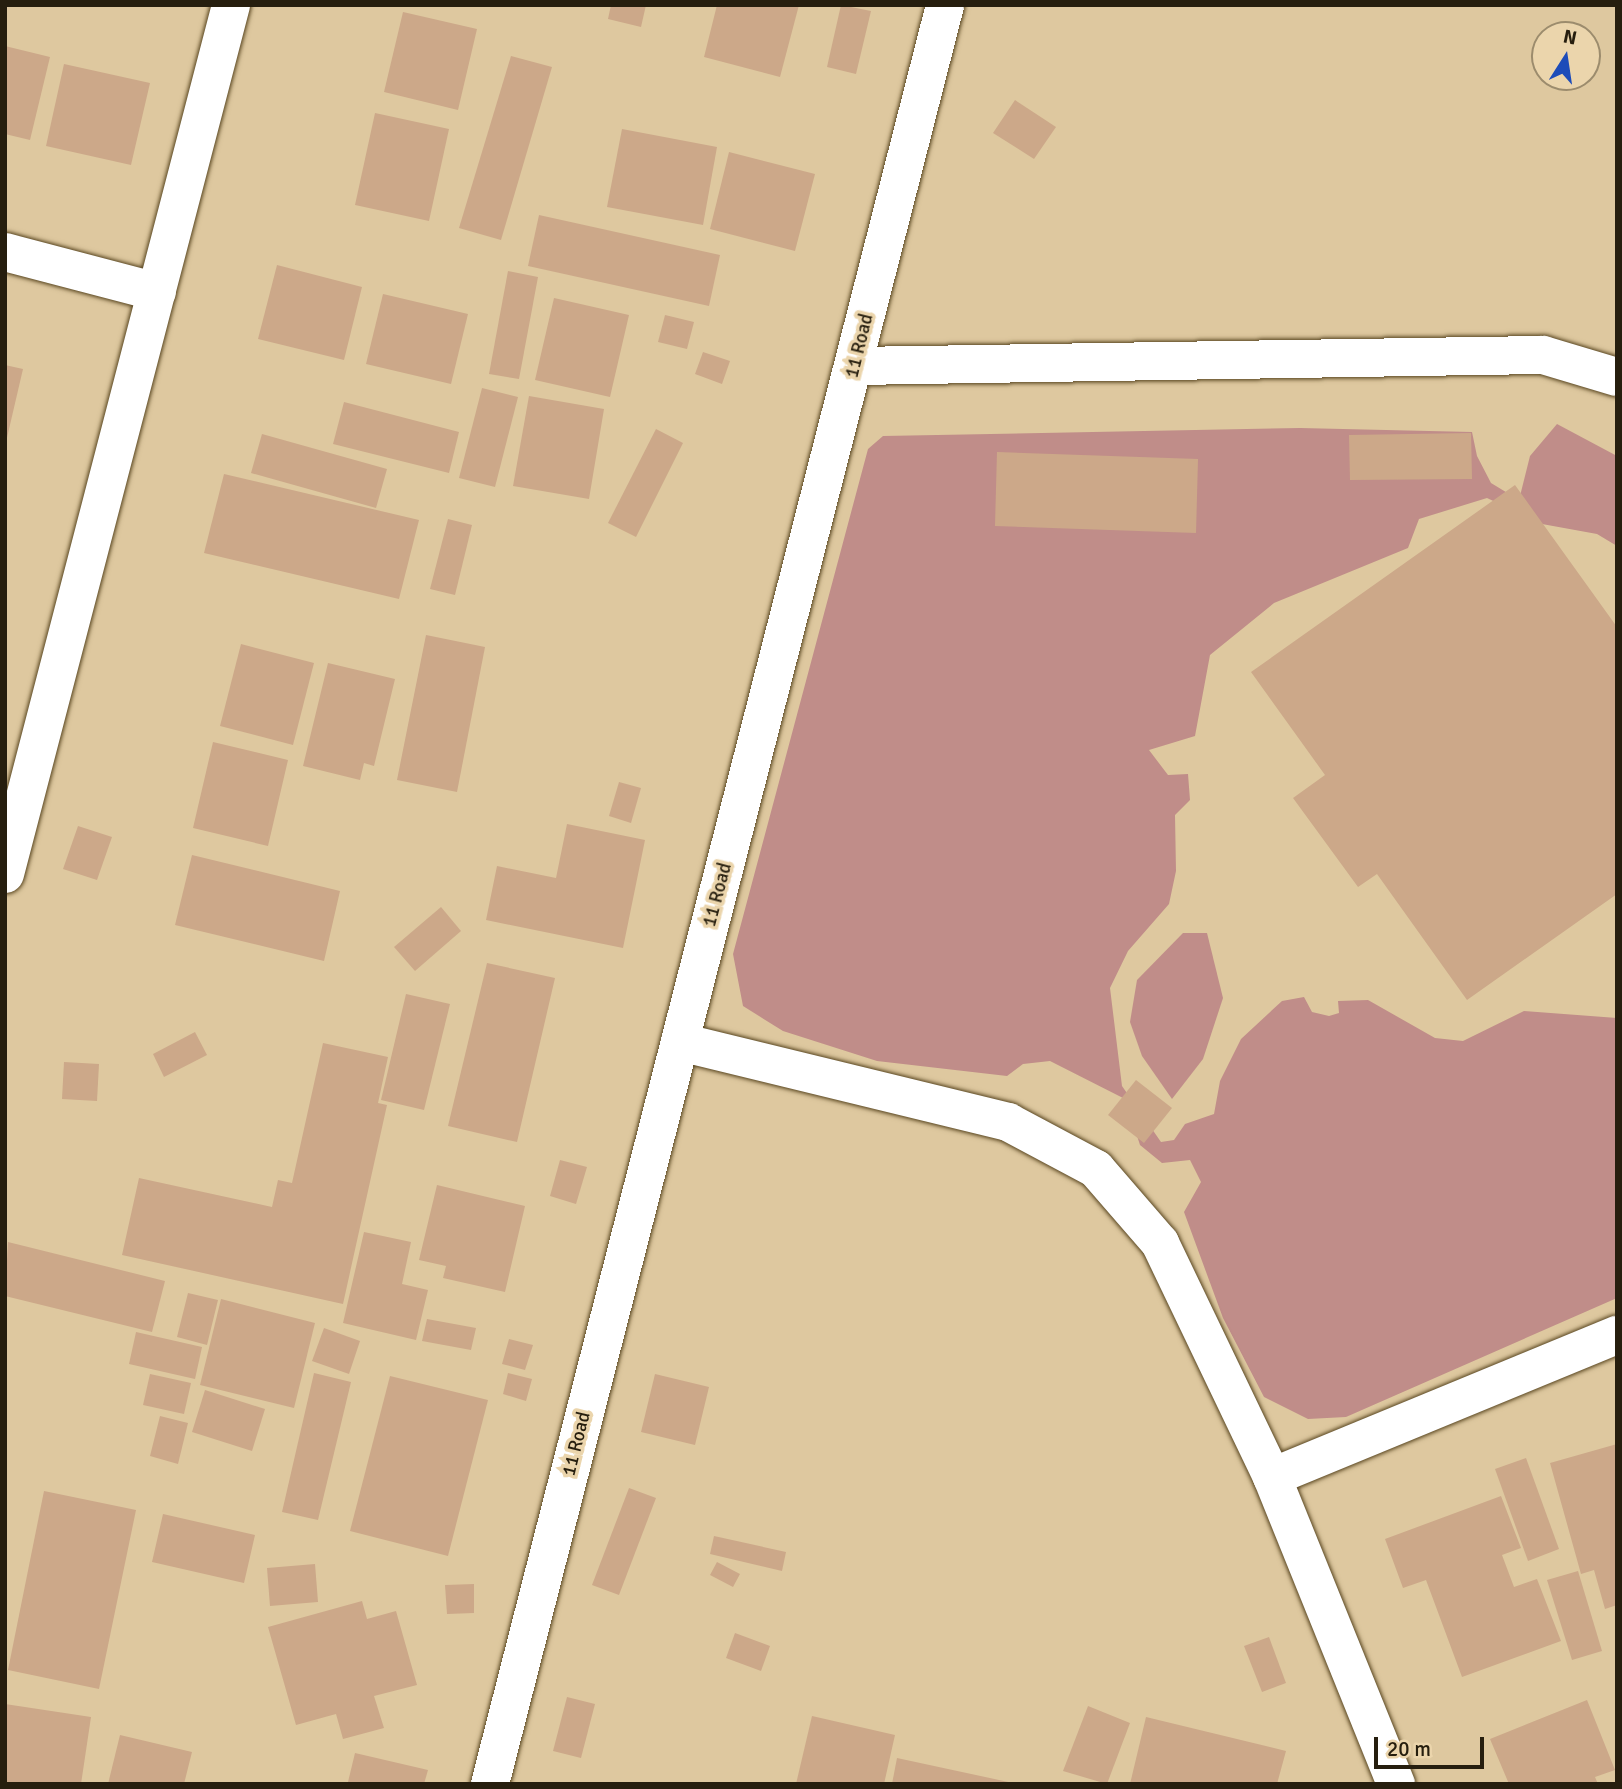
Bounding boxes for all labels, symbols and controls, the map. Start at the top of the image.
north arrow [1531,21,1601,91]
text: N [1561,24,1579,51]
street label: 11 Road [841,312,879,380]
street label: 11 Road [699,860,737,930]
street label: 11 Road [558,1410,596,1478]
scale bar [1377,1722,1487,1766]
text: 20 m [1387,1736,1431,1762]

